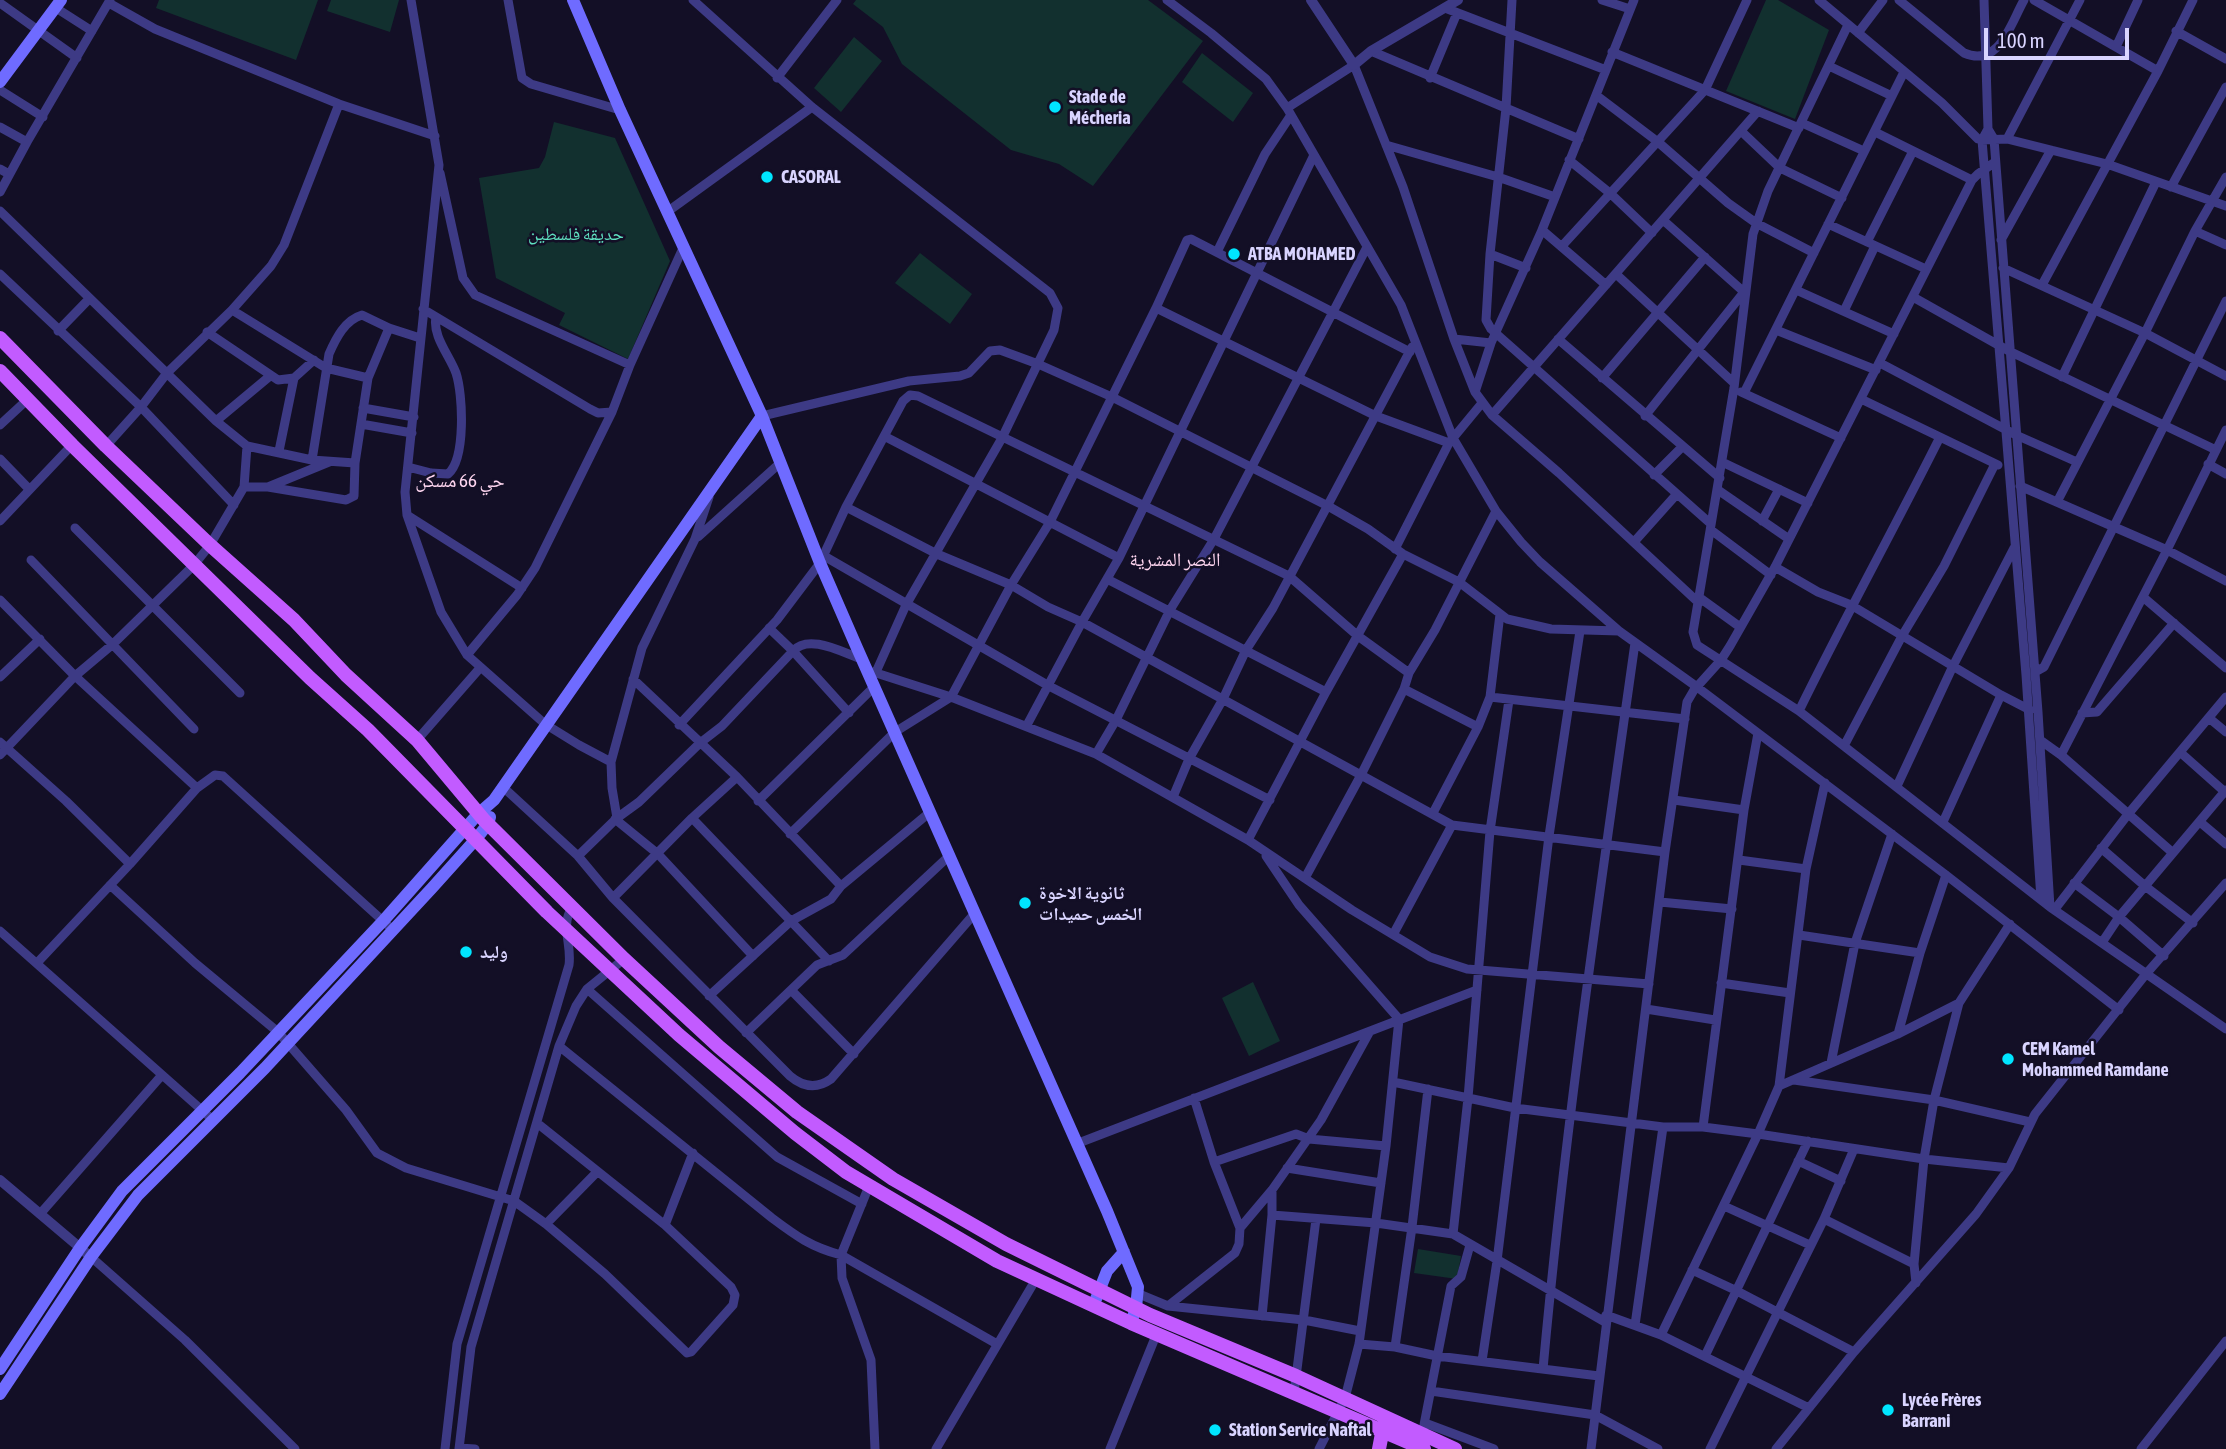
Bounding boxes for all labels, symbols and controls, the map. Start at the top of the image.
scale bar [1988,14,2133,58]
text: 100 m [1997,28,2045,52]
place label: Stade de Mécheria [1069,86,1131,128]
marker: Stade de Mécheria [1047,99,1063,115]
place label: CASORAL [781,166,841,188]
marker: CASORAL [759,169,775,185]
park label: حديقة فلسطين [528,223,624,245]
place label: ATBA MOHAMED [1248,243,1355,265]
marker: ATBA MOHAMED [1226,246,1242,262]
district label: حي 66 مسكن [415,470,505,492]
district label: النصر المشرية [1130,549,1220,571]
place label: ثانوية الاخوة الخمس حميدات [1039,882,1142,924]
marker: ثانوية الاخوة الخمس حميدات [1017,895,1033,911]
place label: وليد [480,941,508,963]
marker: وليد [458,944,474,960]
place label: CEM Kamel Mohammed Ramdane [2022,1038,2169,1080]
marker: CEM Kamel Mohammed Ramdane [2000,1051,2016,1067]
place label: Lycée Frères Barrani [1902,1389,1981,1432]
marker: Lycée Frères Barrani [1880,1402,1896,1418]
place label: Station Service Naftal [1229,1419,1371,1441]
marker: Station Service Naftal [1207,1422,1223,1438]

